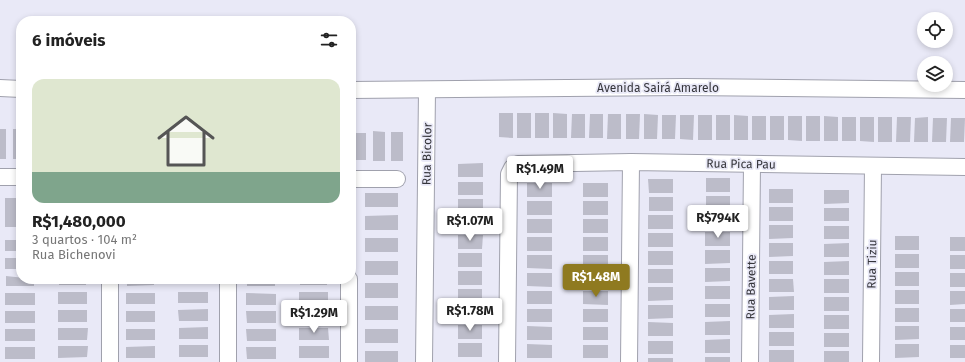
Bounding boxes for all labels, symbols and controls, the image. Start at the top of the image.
map controls [917,12,953,92]
button: locate [917,12,953,48]
icon: filters [318,29,340,51]
text: 6 imóveis [32,30,106,51]
button: layers [917,56,953,92]
street label: Avenida Sairá Amarelo [597,81,719,95]
icon: home [150,105,222,177]
street label: Rua Bicolor [419,122,435,185]
pin: R$1.49M [503,156,577,190]
street label: Rua Pica Pau [706,156,776,172]
text: R$1.49M [516,161,564,176]
pin: R$794K [685,205,751,239]
pin: R$1.07M [433,208,507,242]
text: R$794K [696,210,740,225]
text: R$1,480,000 [32,211,126,232]
text: R$1.07M [446,213,494,228]
text: 3 quartos · 104 m² [32,232,137,247]
street label: Rua Tiziu [865,239,879,289]
text: Rua Bichenovi [32,247,116,262]
street label: Rua Bavette [743,254,759,320]
pin: R$1.48M [559,264,633,298]
text: R$1.48M [572,269,620,284]
pin: R$1.78M [433,298,507,332]
pin: R$1.29M [277,300,351,334]
text: R$1.78M [446,303,494,318]
text: R$1.29M [290,305,338,320]

